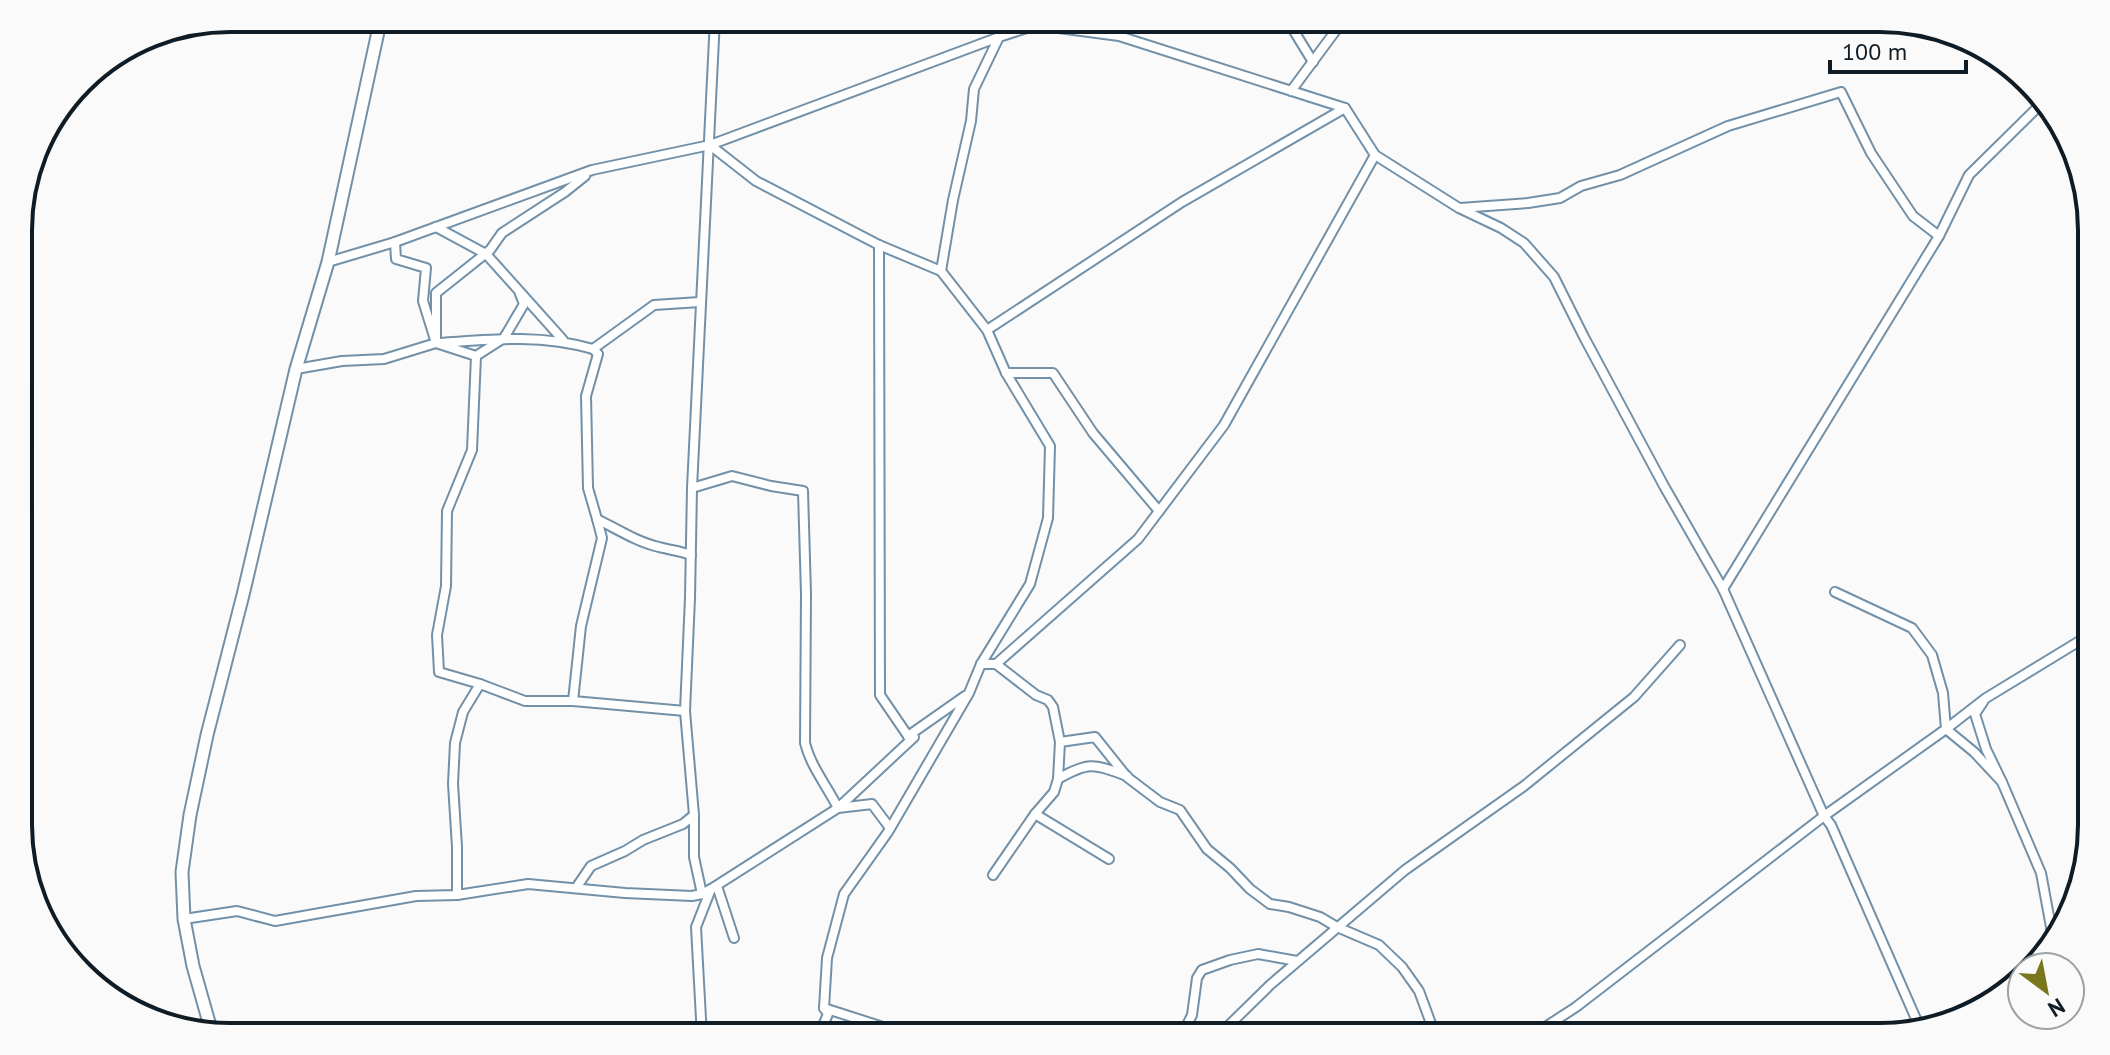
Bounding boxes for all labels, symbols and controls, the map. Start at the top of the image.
scale bar [1830,24,1966,74]
text: 100 m [1842,36,1907,67]
north arrow [2006,951,2086,1031]
text: N [2043,992,2070,1024]

